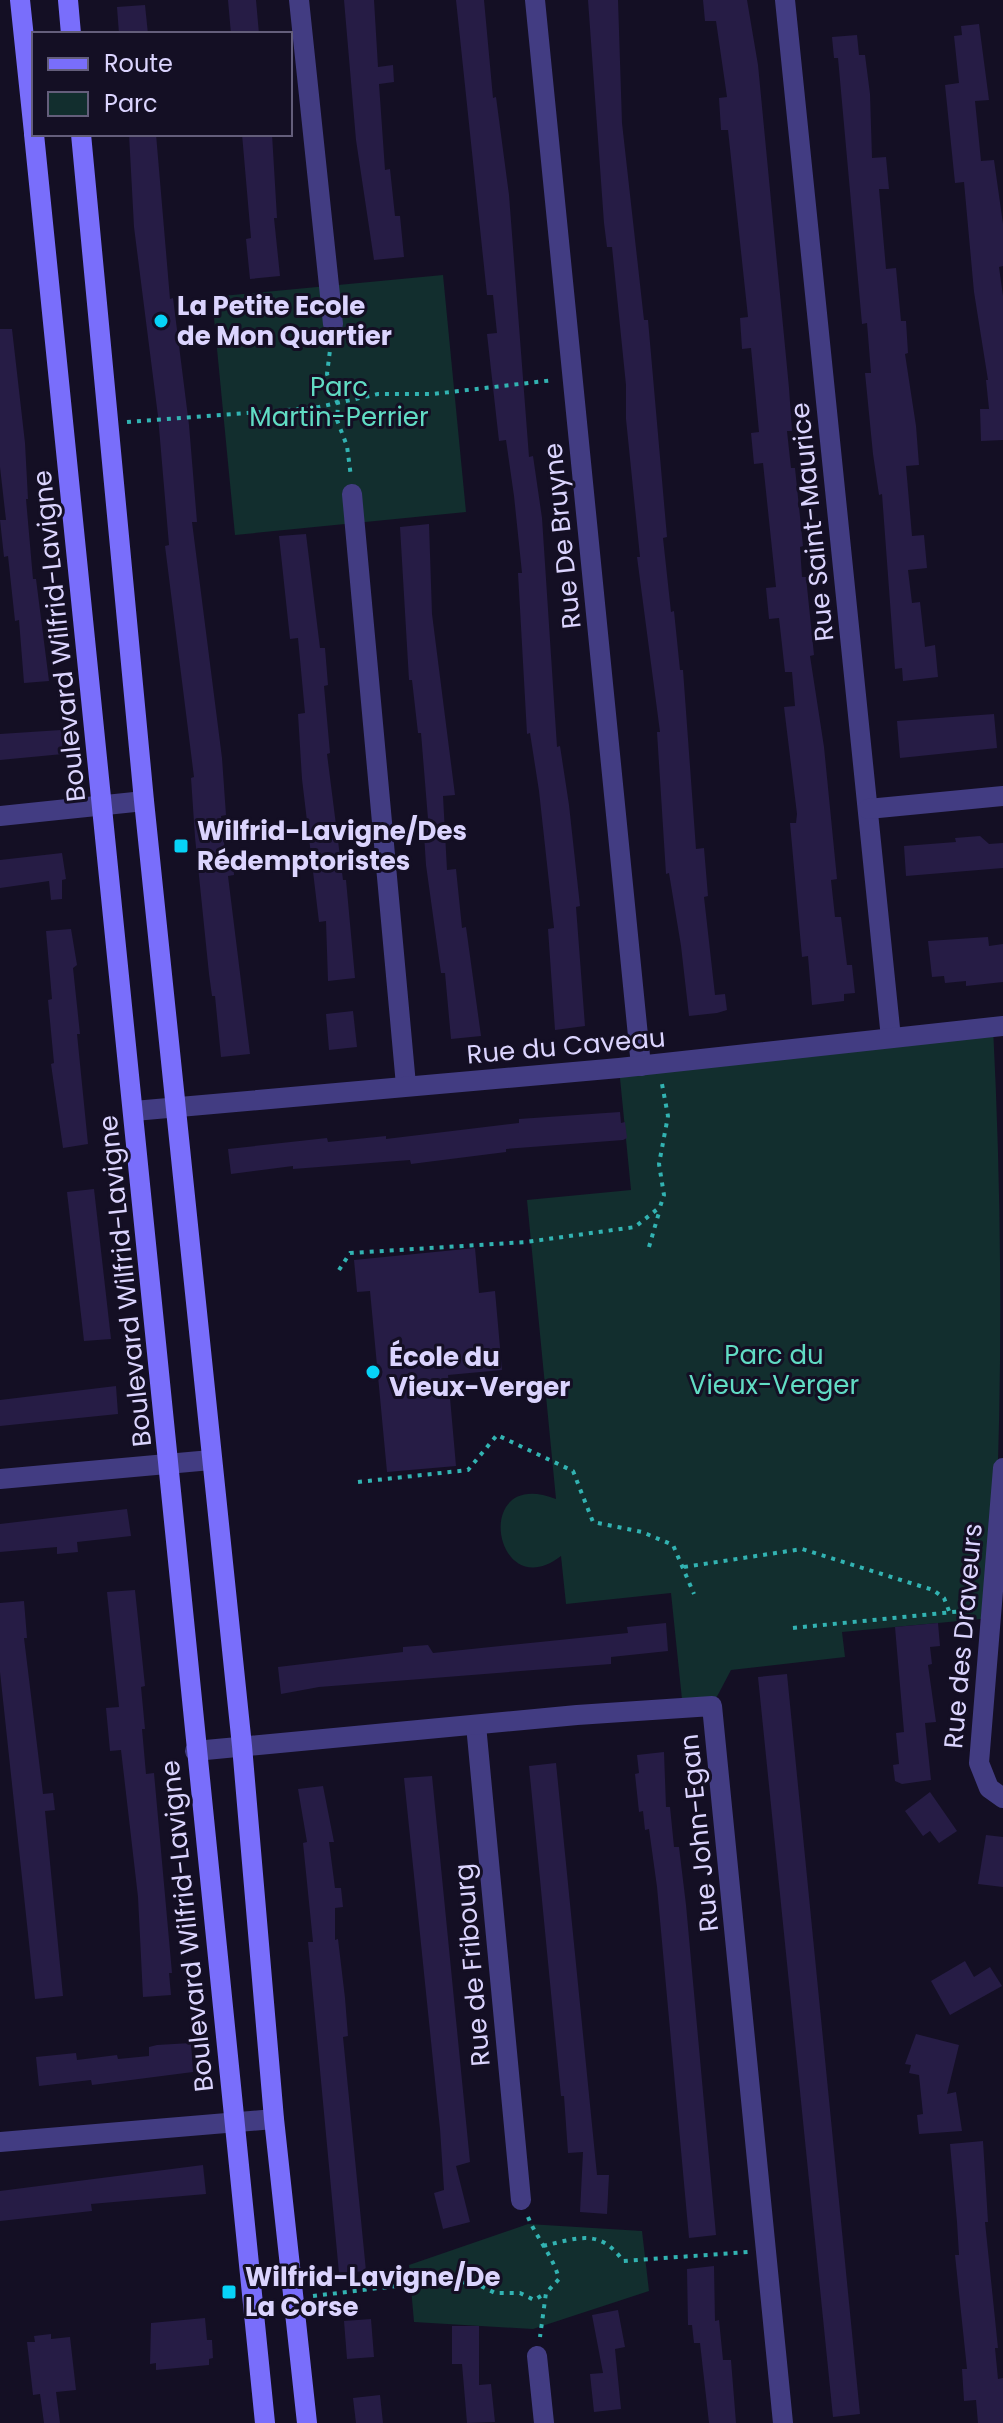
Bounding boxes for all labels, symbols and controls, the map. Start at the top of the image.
legend [32,32,292,136]
text: Route [104,47,173,80]
text: Parc [104,87,158,120]
place label: La Petite Ecole de Mon Quartier [177,288,392,354]
marker: La Petite Ecole de Mon Quartier [152,312,170,330]
park label: Parc Martin-Perrier [249,369,429,435]
street label: Rue Saint-Maurice [782,401,842,643]
street label: Rue De Bruyne [534,441,590,631]
street label: Boulevard Wilfrid-Lavigne [24,469,94,803]
place label: Wilfrid-Lavigne/Des Rédemptoristes [197,813,467,879]
marker: Wilfrid-Lavigne/Des Rédemptoristes [172,837,190,855]
street label: Rue du Caveau [465,1019,667,1073]
street label: Boulevard Wilfrid-Lavigne [90,1114,160,1448]
park label: Parc du Vieux-Verger [689,1337,859,1403]
place label: École du Vieux-Verger [389,1339,570,1405]
marker: École du Vieux-Verger [364,1363,382,1381]
street label: Rue des Draveurs [935,1522,991,1750]
street label: Rue John-Egan [671,1732,727,1934]
street label: Boulevard Wilfrid-Lavigne [152,1759,222,2093]
street label: Rue de Fribourg [445,1862,499,2068]
place label: Wilfrid-Lavigne/De La Corse [245,2259,500,2325]
marker: Wilfrid-Lavigne/De La Corse [220,2283,238,2301]

